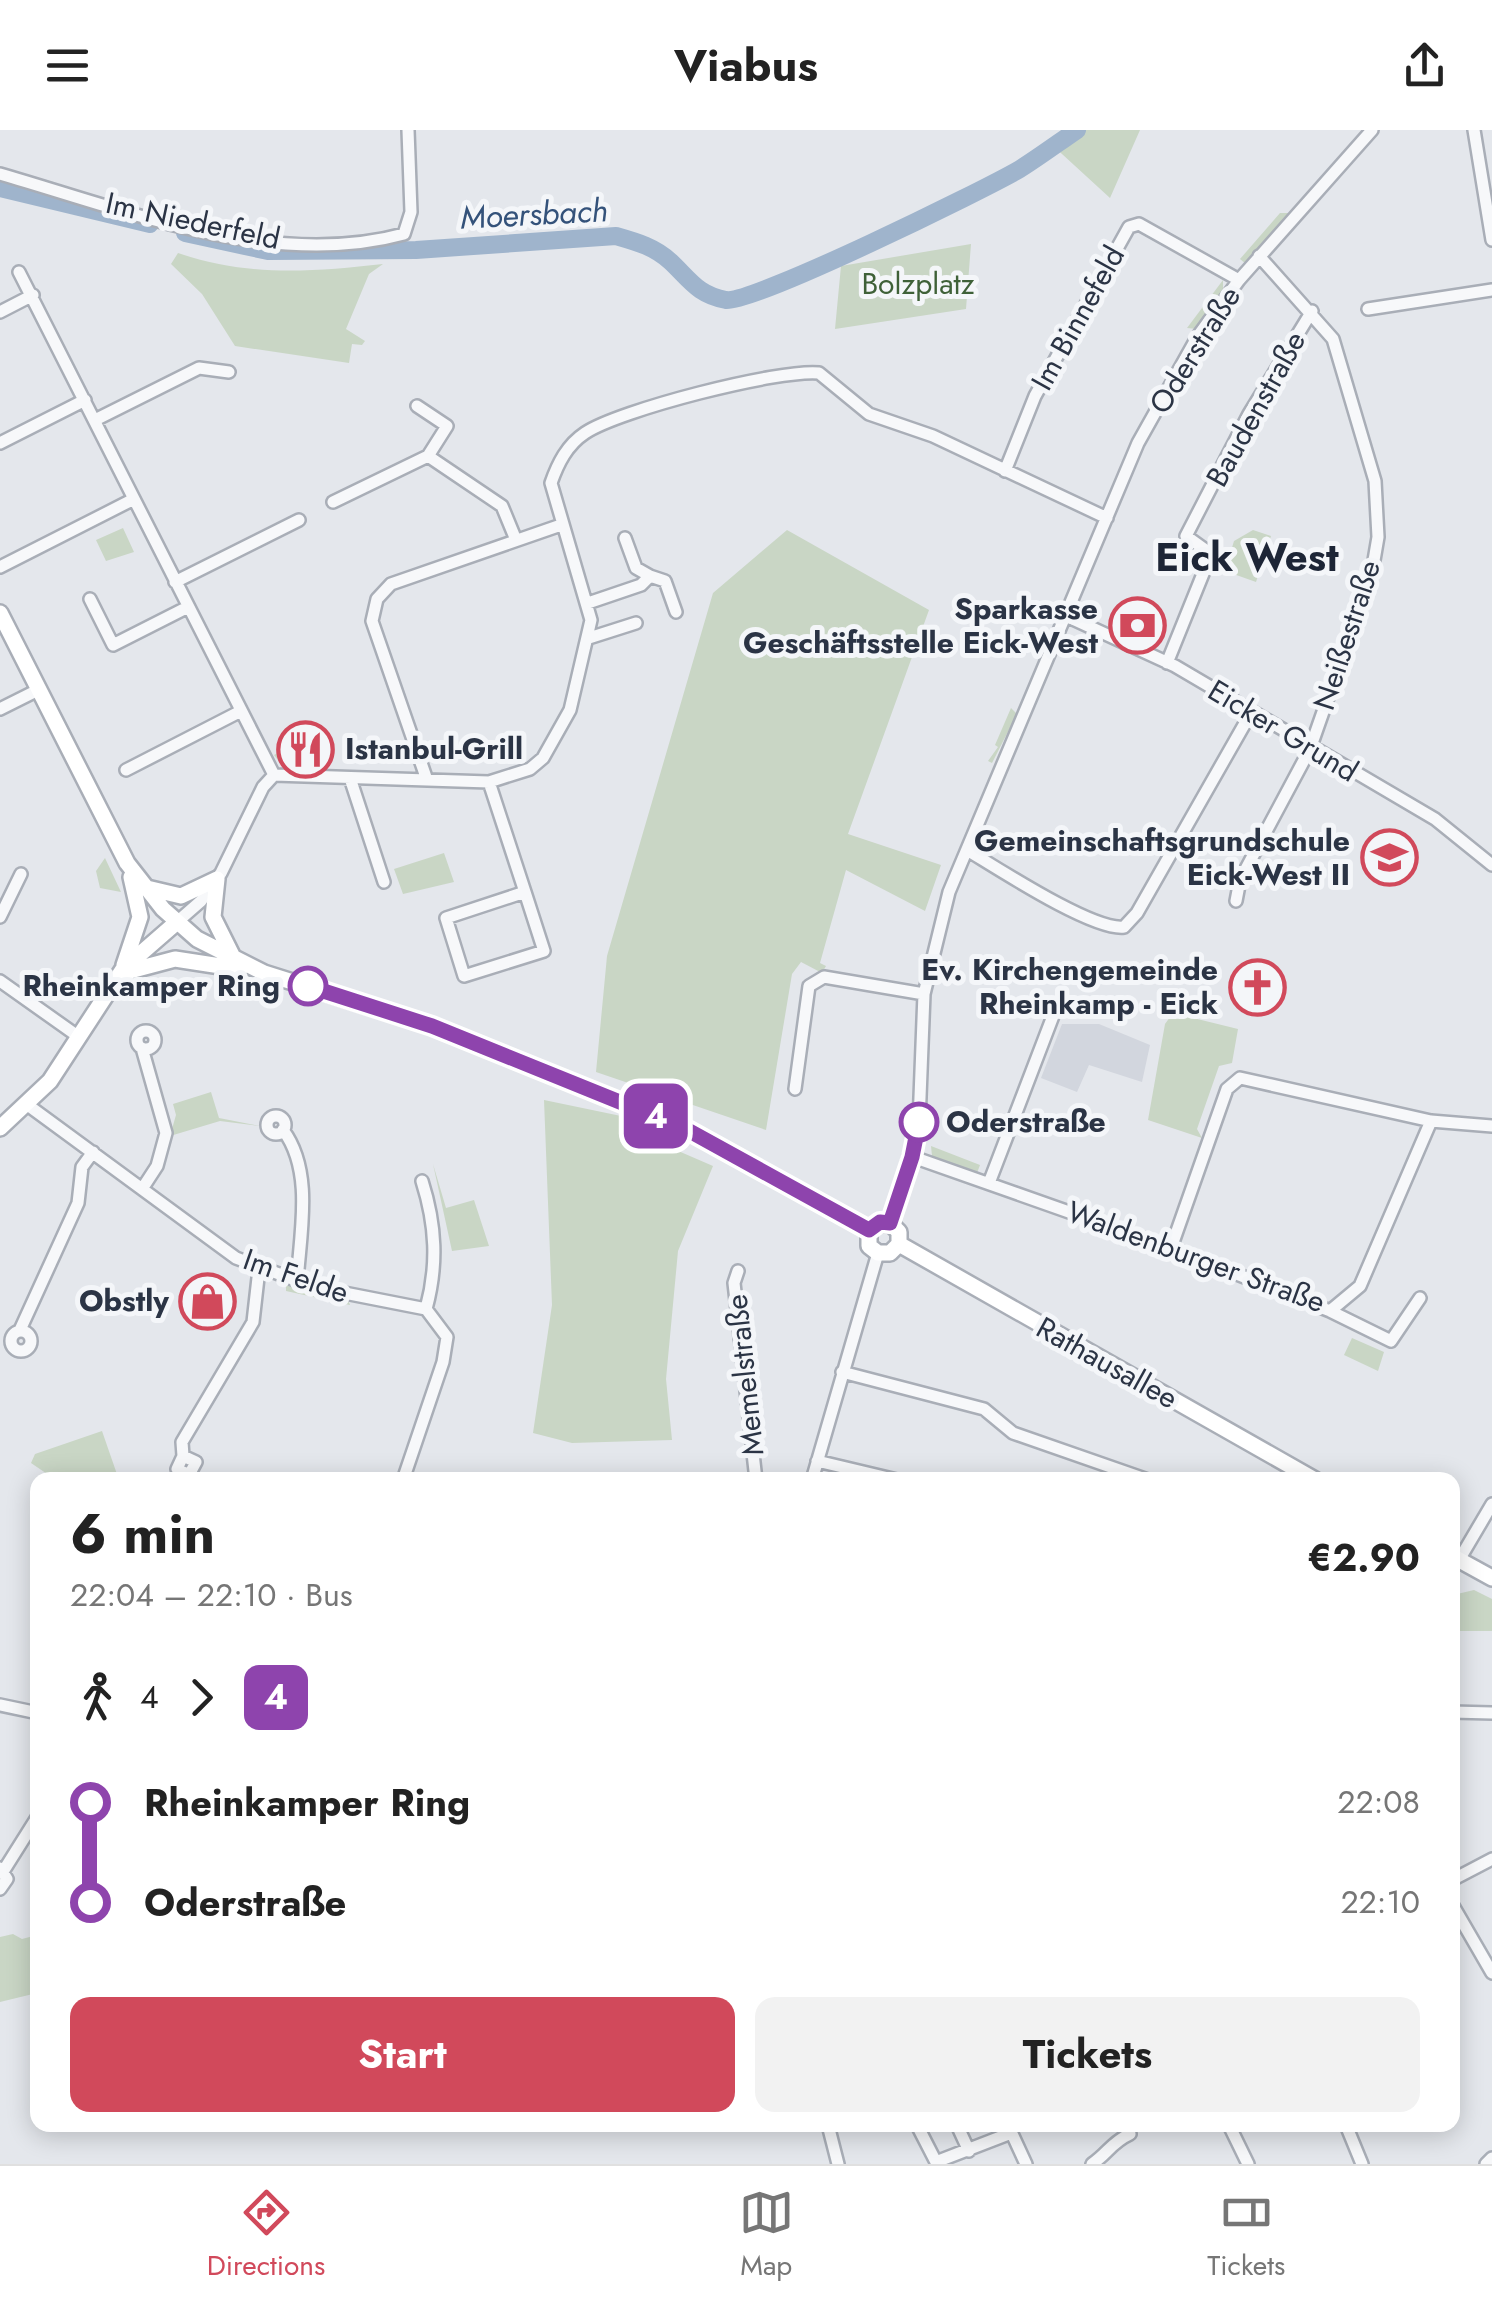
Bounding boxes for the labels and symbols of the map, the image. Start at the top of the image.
street label: Im Niederfeld [102,181,284,260]
water label: Moersbach [459,187,609,241]
street label: Im Binnefeld [1020,238,1135,398]
park label: Bolzplatz [861,262,975,305]
street label: Oderstraße [1138,278,1251,422]
street label: Baudenstraße [1195,323,1316,494]
district label: Eick West [1155,528,1339,586]
street label: Neißestraße [1302,554,1391,715]
place label: Sparkasse Geschäftsstelle Eick-West [743,587,1098,664]
bank icon: Sparkasse Geschäftsstelle Eick-West [1107,596,1167,656]
street label: Eicker Grund [1200,669,1366,792]
restaurant icon: Istanbul-Grill [276,719,336,779]
place label: Istanbul-Grill [345,727,523,770]
place label: Gemeinschaftsgrundschule Eick-West II [974,819,1350,896]
school or university icon: Gemeinschaftsgrundschule Eick-West II [1359,828,1419,888]
place label: Ev. Kirchengemeinde Rheinkamp - Eick [921,948,1219,1025]
church icon: Ev. Kirchengemeinde Rheinkamp - Eick [1227,957,1287,1017]
place label: Rheinkamper Ring [22,964,280,1007]
marker: Rheinkamper Ring [289,967,327,1005]
line badge: 4 [624,1084,688,1148]
place label: Oderstraße [946,1100,1106,1143]
marker: Oderstraße [900,1103,938,1141]
street label: Waldenburger Straße [1061,1190,1331,1323]
street label: Im Felde [238,1237,355,1314]
shop icon: Obstly [178,1271,238,1331]
place label: Obstly [79,1279,169,1322]
street label: Memelstraße [715,1292,774,1458]
street label: Rathausallee [1029,1306,1186,1419]

